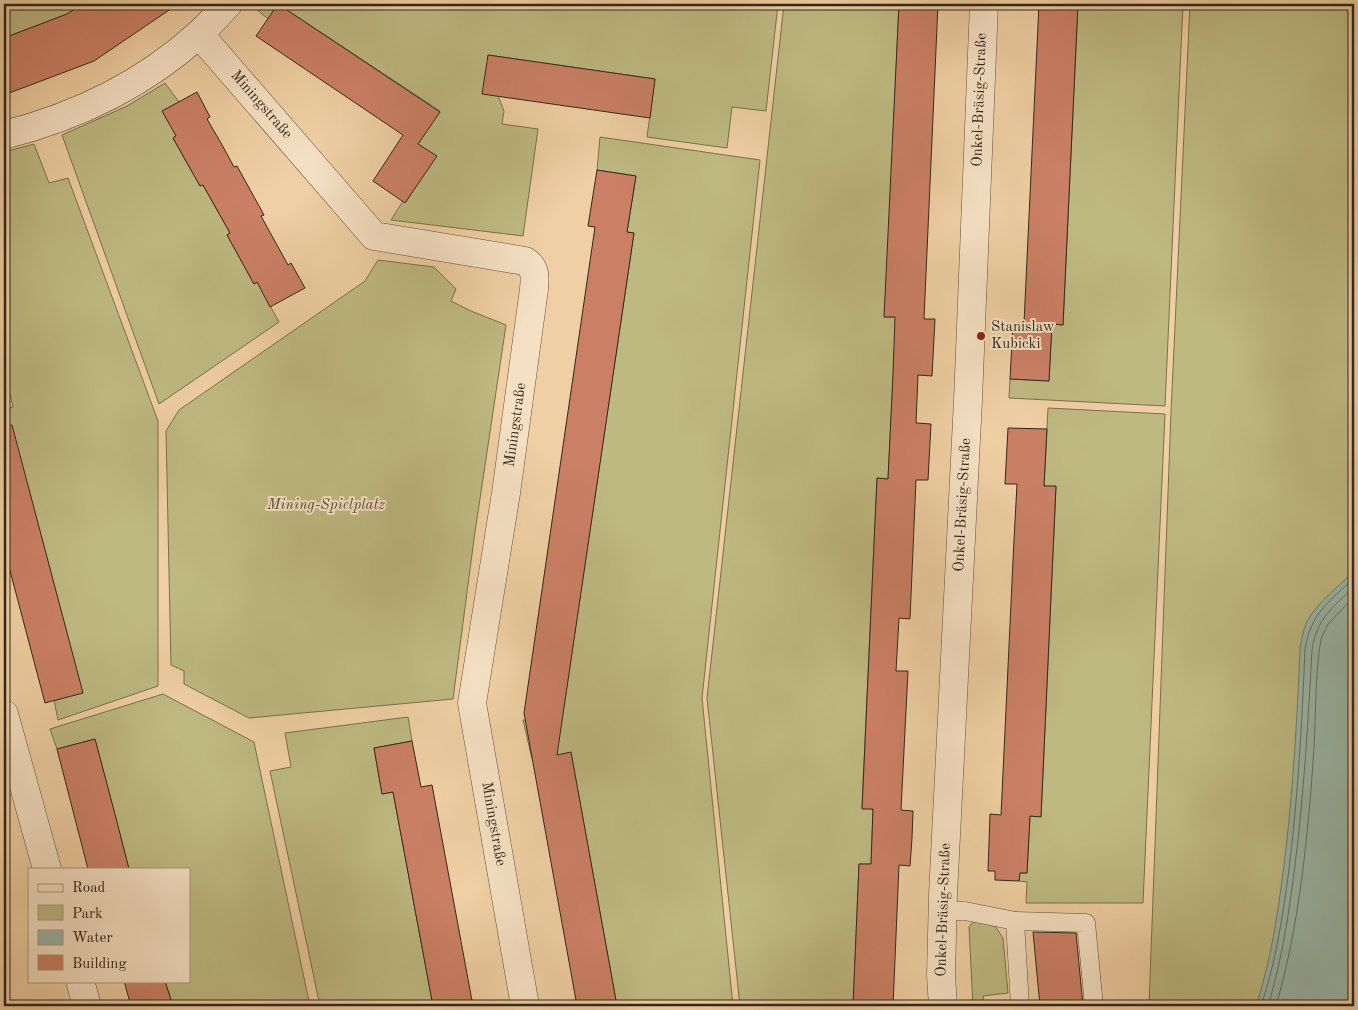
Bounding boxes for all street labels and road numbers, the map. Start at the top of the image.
street label: Onkel-Bräsig-Straße [970,33,990,167]
street label: Miningstraße [227,68,295,142]
street label: Miningstraße [503,382,529,468]
street label: Onkel-Bräsig-Straße [952,438,974,572]
street label: Miningstraße [478,781,508,867]
street label: Onkel-Bräsig-Straße [934,843,954,977]

